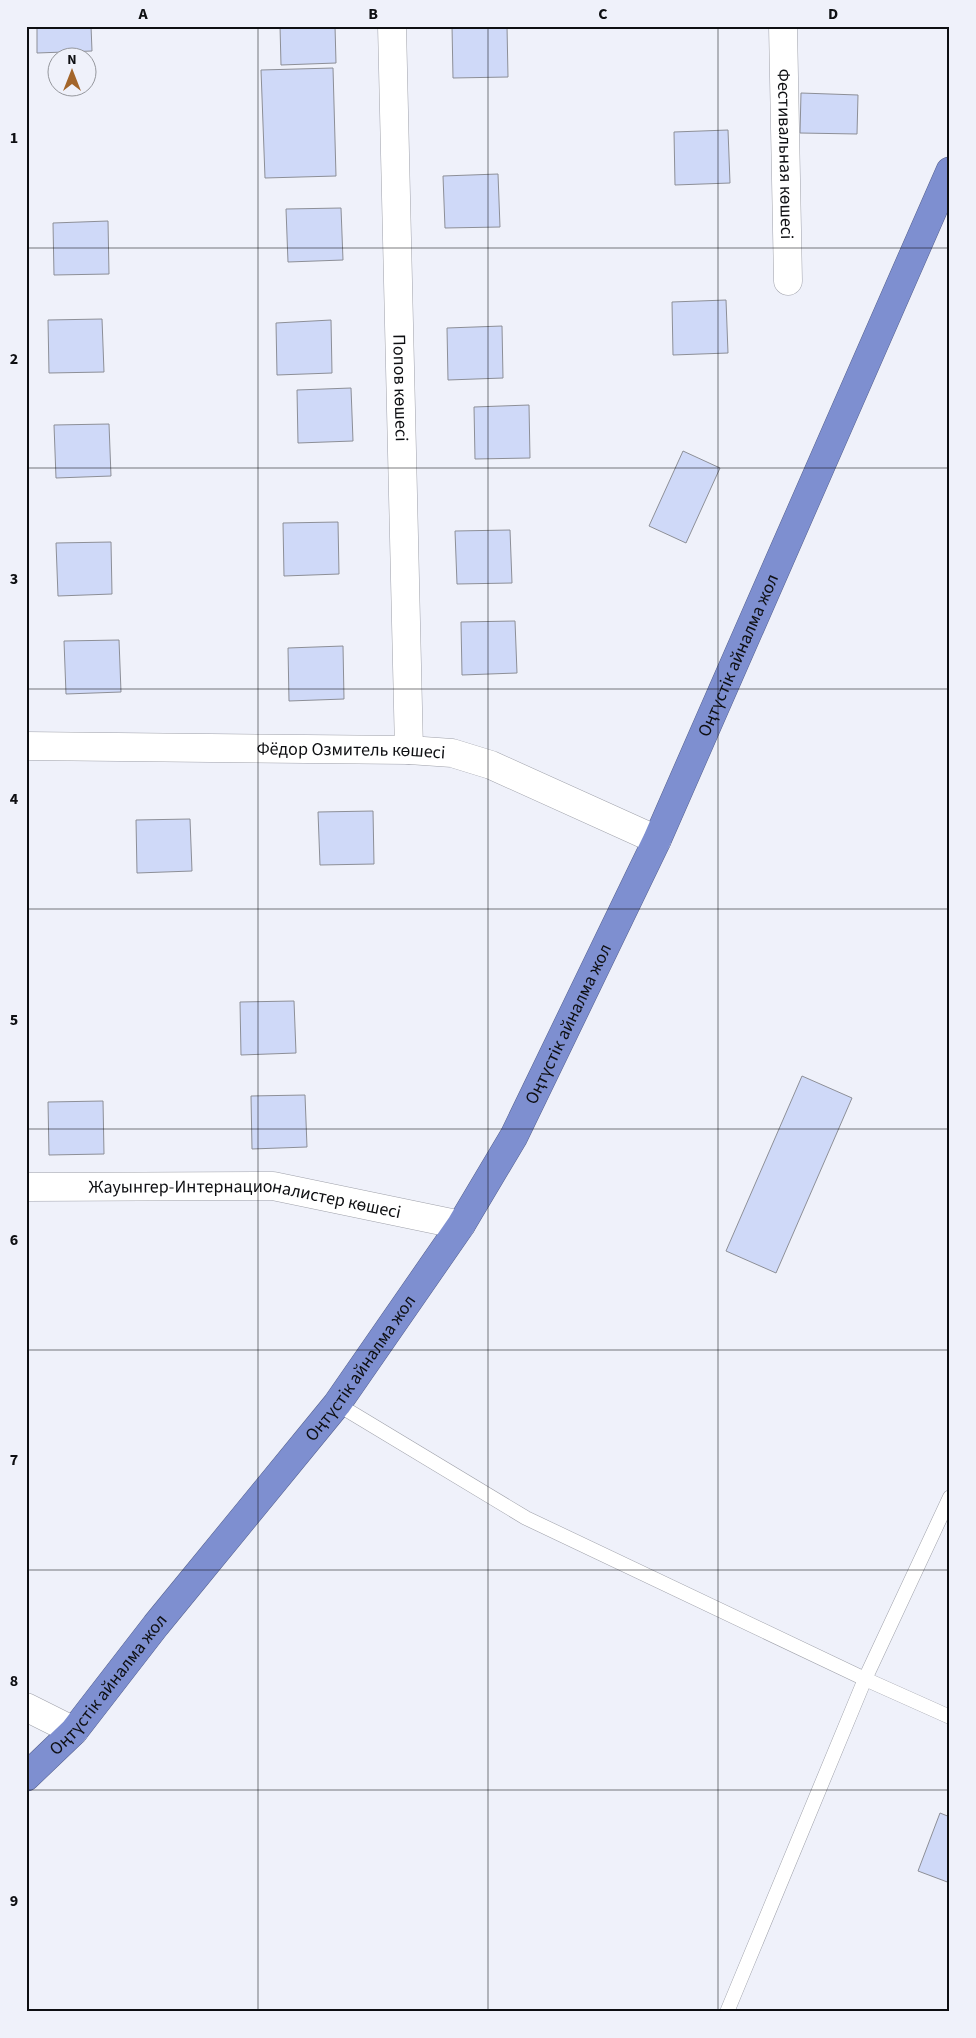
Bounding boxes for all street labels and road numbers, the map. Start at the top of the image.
street label: Фестивальная көшесі [771,68,799,240]
street label: Попов көшесі [386,334,414,442]
street label: Оңтүстік айналма жол [692,570,785,741]
street label: Фёдор Озмитель көшесі [256,736,446,766]
street label: Оңтүстік айналма жол [519,940,618,1109]
street label: Жауынгер-Интернационалистер көшесі [88,1174,403,1225]
street label: Оңтүстік айналма жол [299,1290,422,1447]
street label: Оңтүстік айналма жол [44,1609,173,1761]

